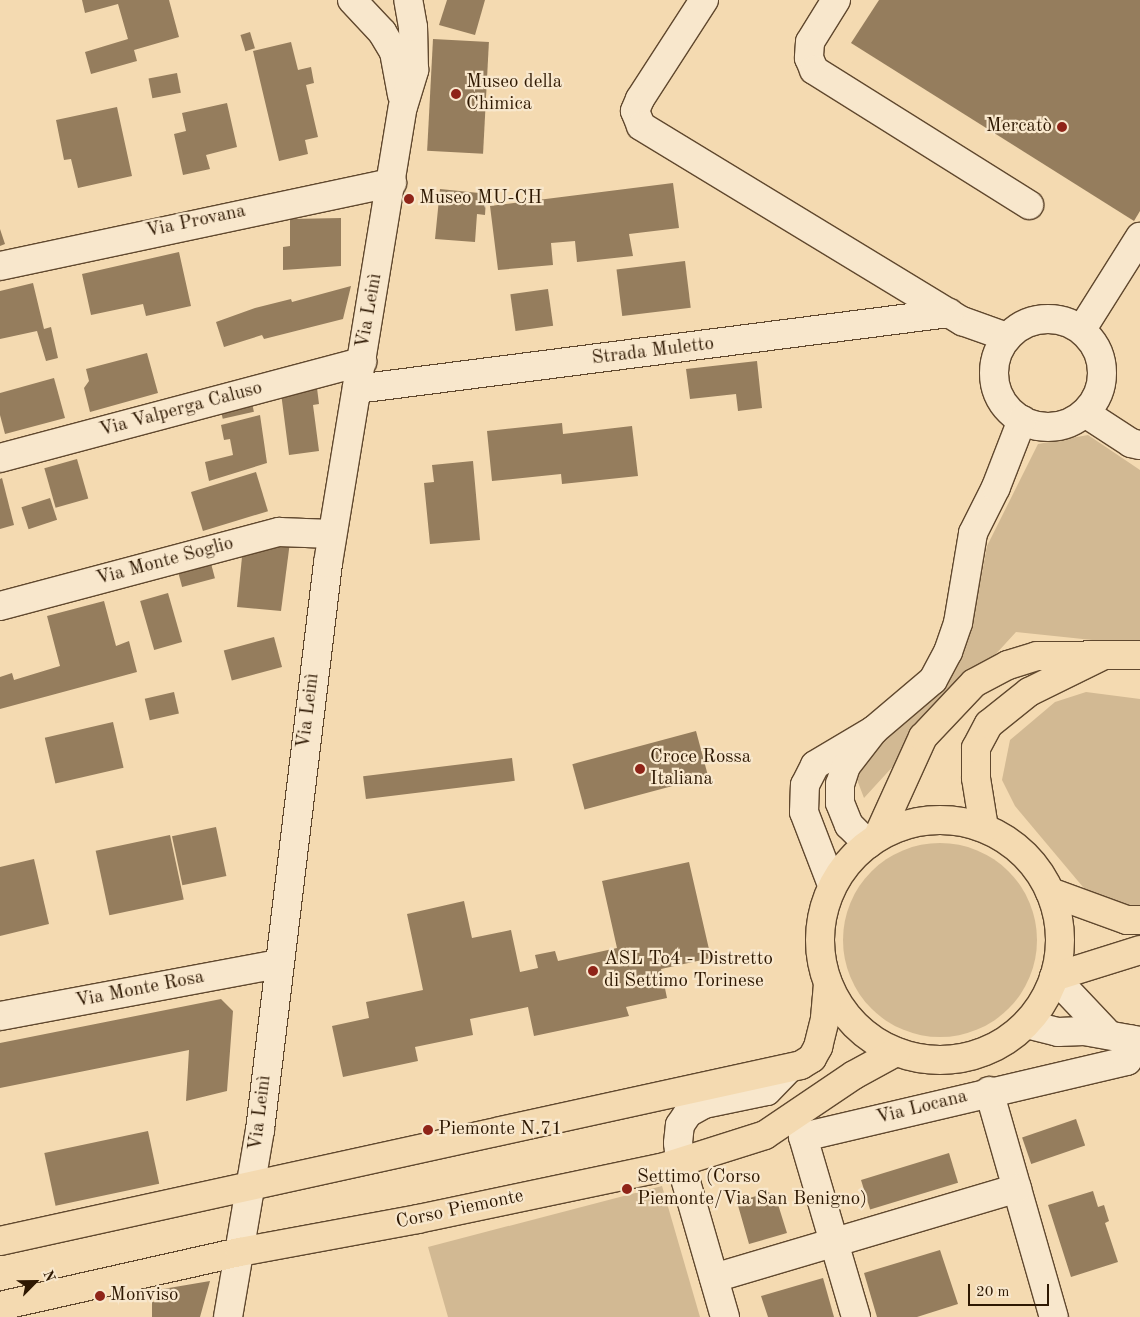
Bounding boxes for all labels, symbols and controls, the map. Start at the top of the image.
place label: Museo della Chimica [466,72,562,116]
marker: Museo della Chimica [450,88,462,100]
place label: Mercatò [986,116,1052,138]
marker: Mercatò [1056,121,1068,133]
place label: Museo MU-CH [419,188,542,210]
marker: Museo MU-CH [403,193,415,205]
street label: Via Provana [144,200,248,244]
street label: Via Leinì [352,272,388,350]
street label: Strada Muletto [591,333,715,371]
street label: Via Valperga Caluso [97,377,265,443]
street label: Via Monte Soglio [94,533,236,591]
street label: Via Leinì [293,672,325,750]
place label: Croce Rossa Italiana [650,747,751,791]
marker: Croce Rossa Italiana [634,763,646,775]
place label: ASL To4 - Distretto di Settimo Torinese [604,949,773,993]
marker: ASL To4 - Distretto di Settimo Torinese [586,964,600,978]
street label: Via Monte Rosa [74,966,206,1014]
street label: Via Leinì [245,1074,277,1152]
street label: Via Locana [874,1086,970,1130]
place label: Piemonte N.71 [438,1119,562,1141]
marker: Piemonte N.71 [422,1124,434,1136]
place label: Settimo (Corso Piemonte/Via San Benigno) [637,1167,867,1211]
marker: Settimo (Corso Piemonte/Via San Benigno) [621,1183,633,1195]
street label: Corso Piemonte [394,1185,526,1235]
north arrow [10,1257,60,1307]
text: N [40,1268,57,1284]
scale bar [970,1274,1051,1306]
place label: Monviso [110,1285,178,1307]
text: 20 m [976,1285,1010,1300]
marker: Monviso [94,1290,106,1302]

